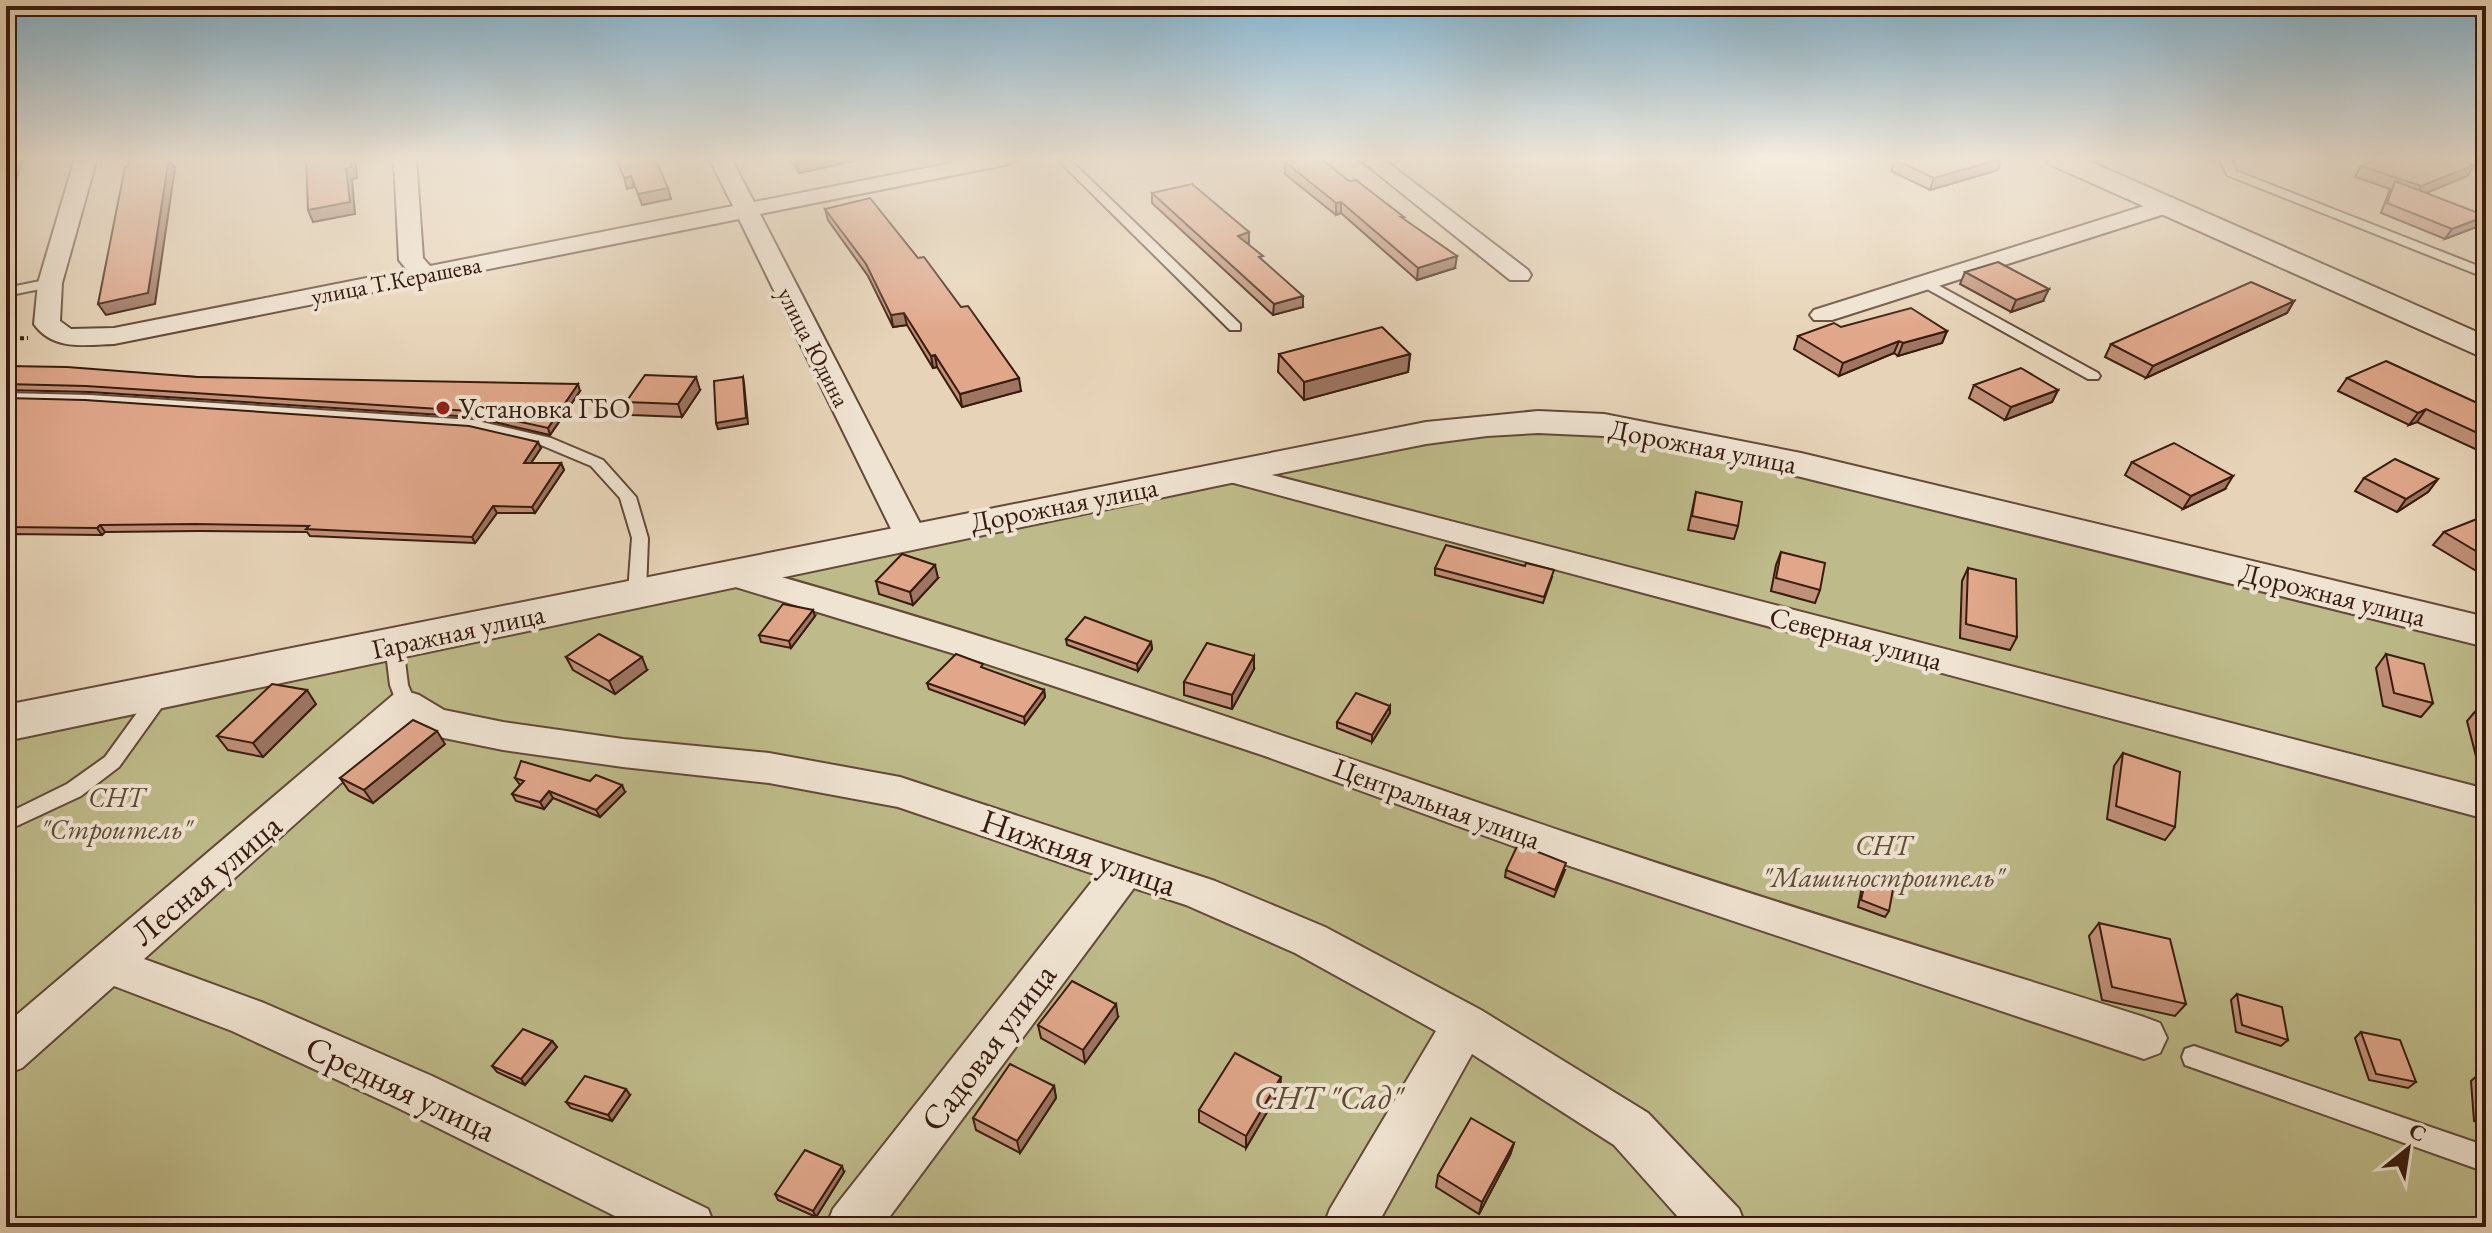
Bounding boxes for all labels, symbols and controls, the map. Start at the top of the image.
street label: улица Т.Керашева [308,248,484,312]
street label: улица Юдина [771,282,858,413]
place label: Установка ГБО [458,390,631,426]
marker: Установка ГБО [434,399,452,417]
street label: Дорожная улица [1606,410,1801,482]
street label: Дорожная улица [967,468,1162,540]
street label: Дорожная улица [2236,554,2430,635]
street label: Гаражная улица [368,595,549,667]
street label: Северная улица [1766,598,1947,679]
street label: Центральная улица [1329,749,1546,857]
park label: СНТ "Строитель" [40,779,194,847]
street label: Нижняя улица [976,798,1183,906]
street label: Лесная улица [122,803,291,955]
park label: СНТ "Машиностроитель" [1762,827,2007,895]
street label: Садовая улица [910,954,1066,1140]
street label: Средняя улица [299,1025,503,1151]
park label: СНТ "Сад" [1253,1075,1405,1119]
north arrow [2368,1109,2448,1189]
text: С [2404,1116,2432,1149]

